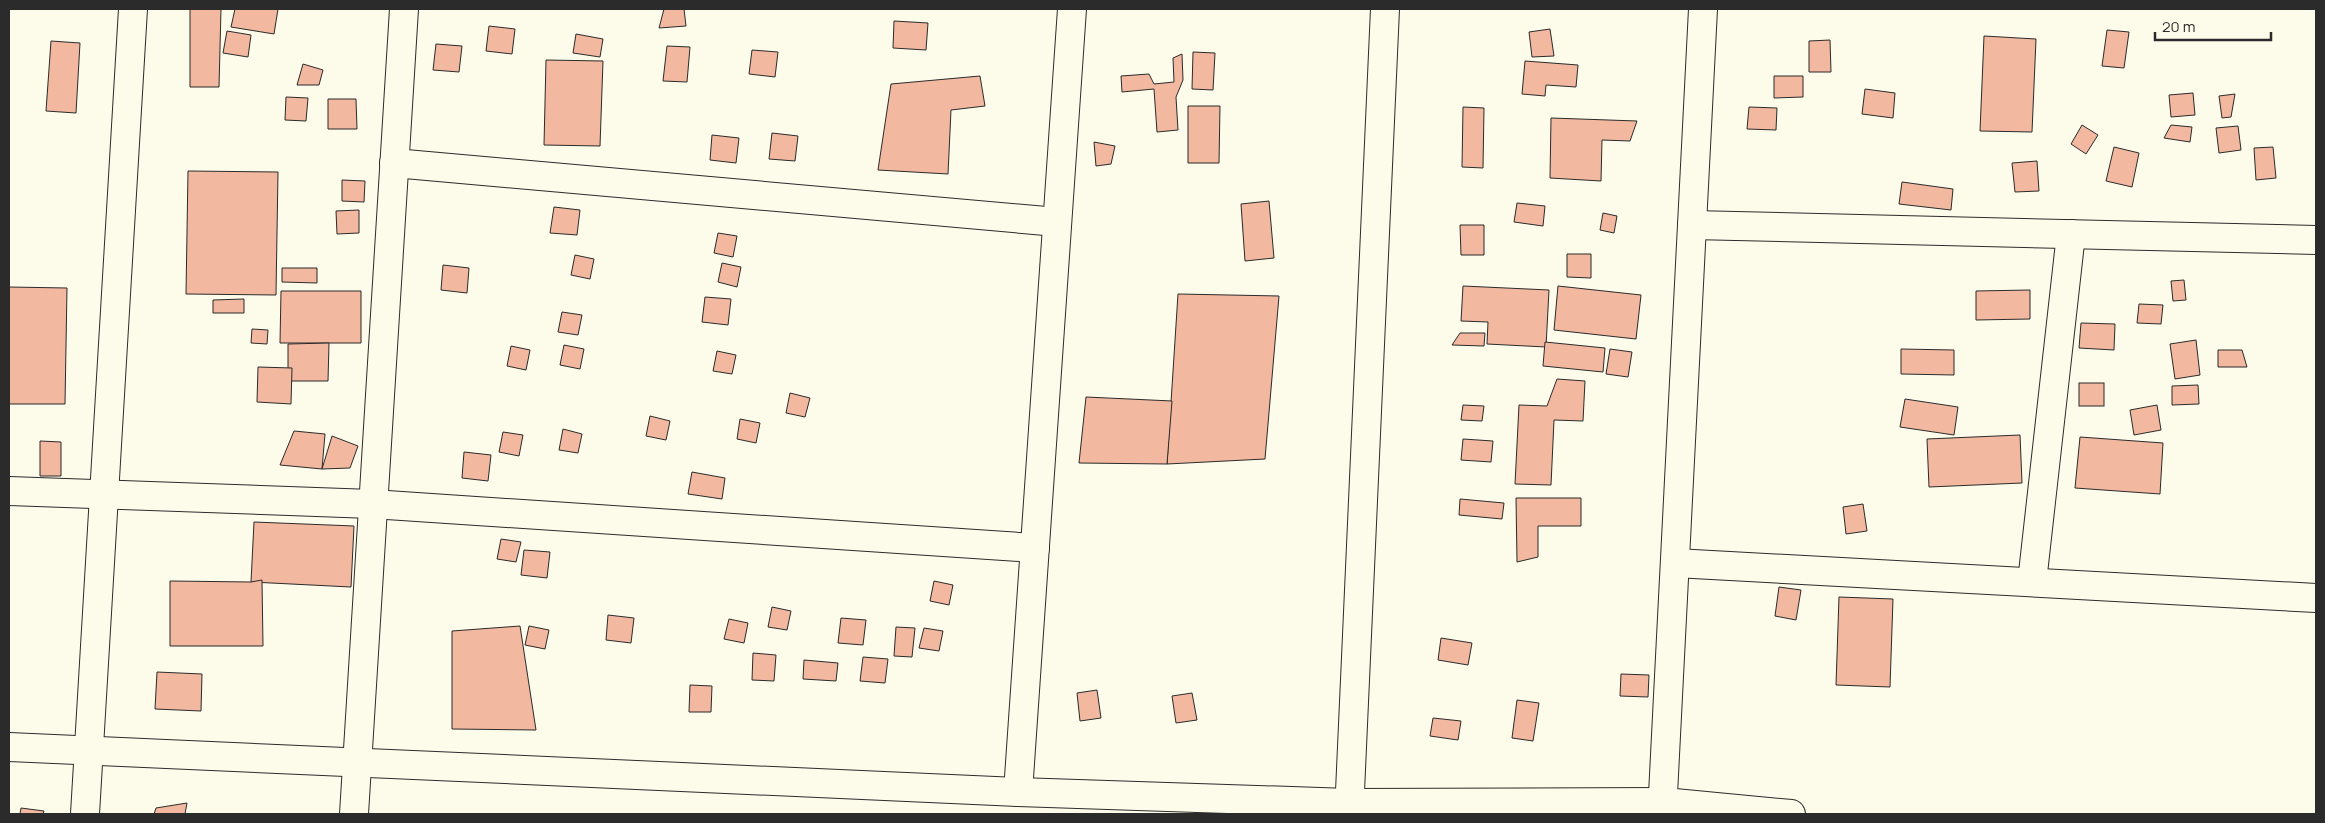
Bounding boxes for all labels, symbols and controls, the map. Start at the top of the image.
scale bar [2155,10,2271,42]
text: 20 m [2162,16,2195,37]

